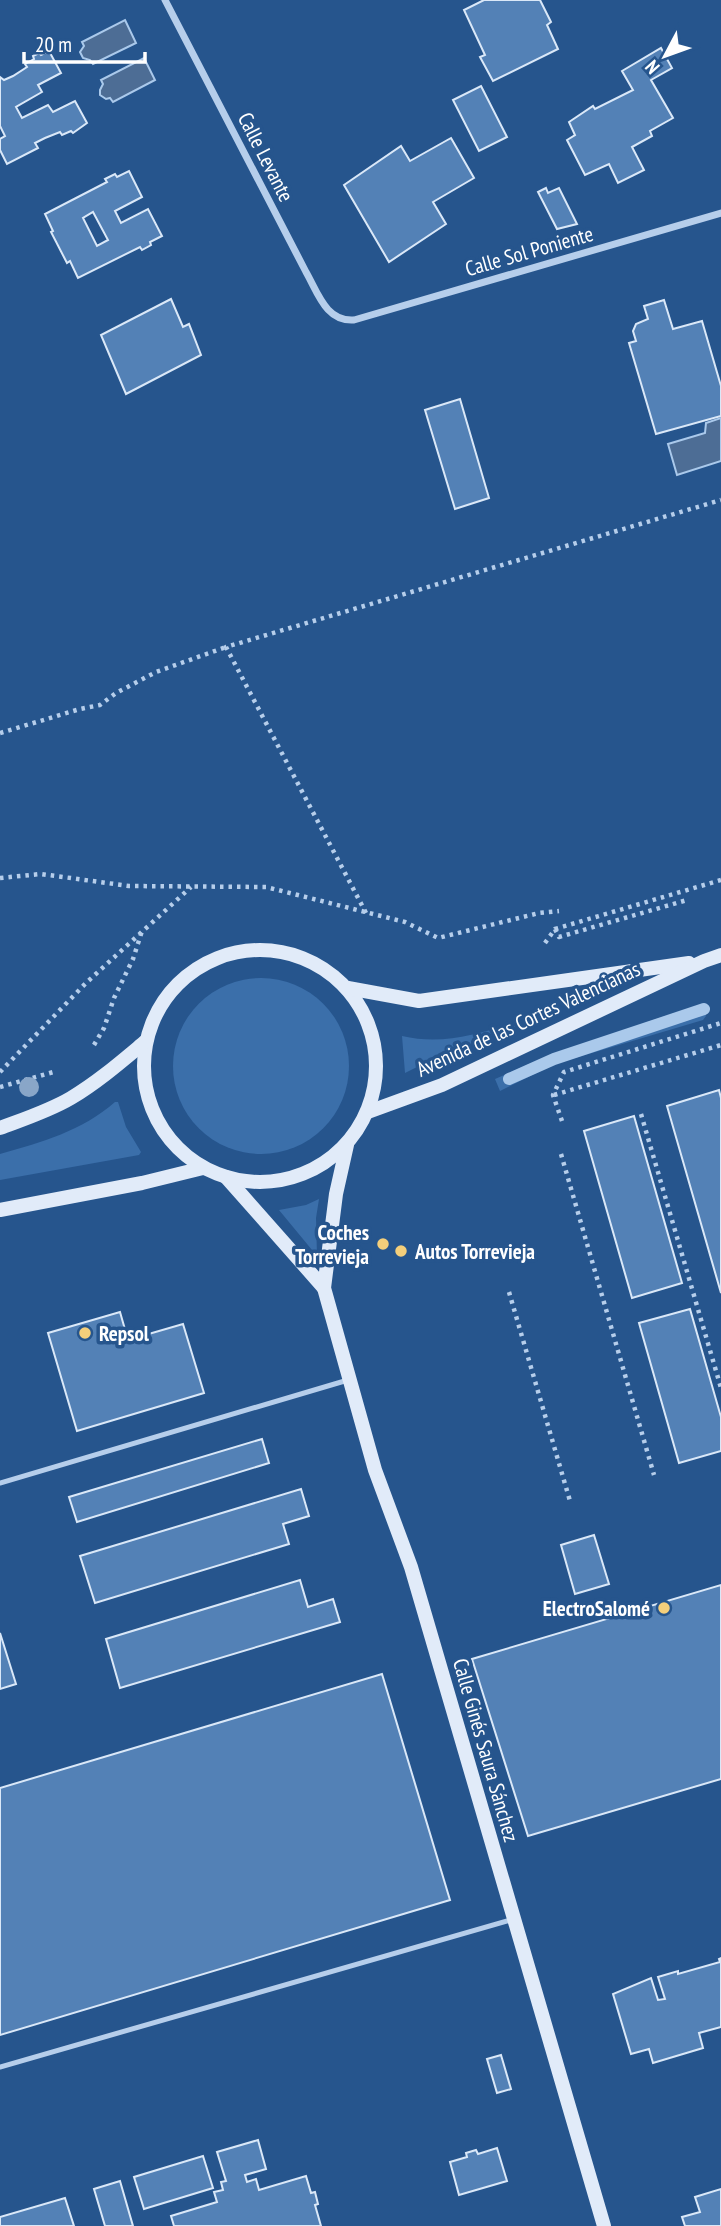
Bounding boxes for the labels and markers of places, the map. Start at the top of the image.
place label: Coches Torrevieja [295,1219,369,1270]
marker: Coches Torrevieja [375,1236,391,1252]
place label: Autos Torrevieja [414,1238,535,1265]
marker: Autos Torrevieja [393,1243,409,1259]
place label: Repsol [99,1320,150,1347]
marker: Repsol [77,1325,93,1341]
place label: ElectroSalomé [543,1595,650,1622]
marker: ElectroSalomé [656,1600,672,1616]

